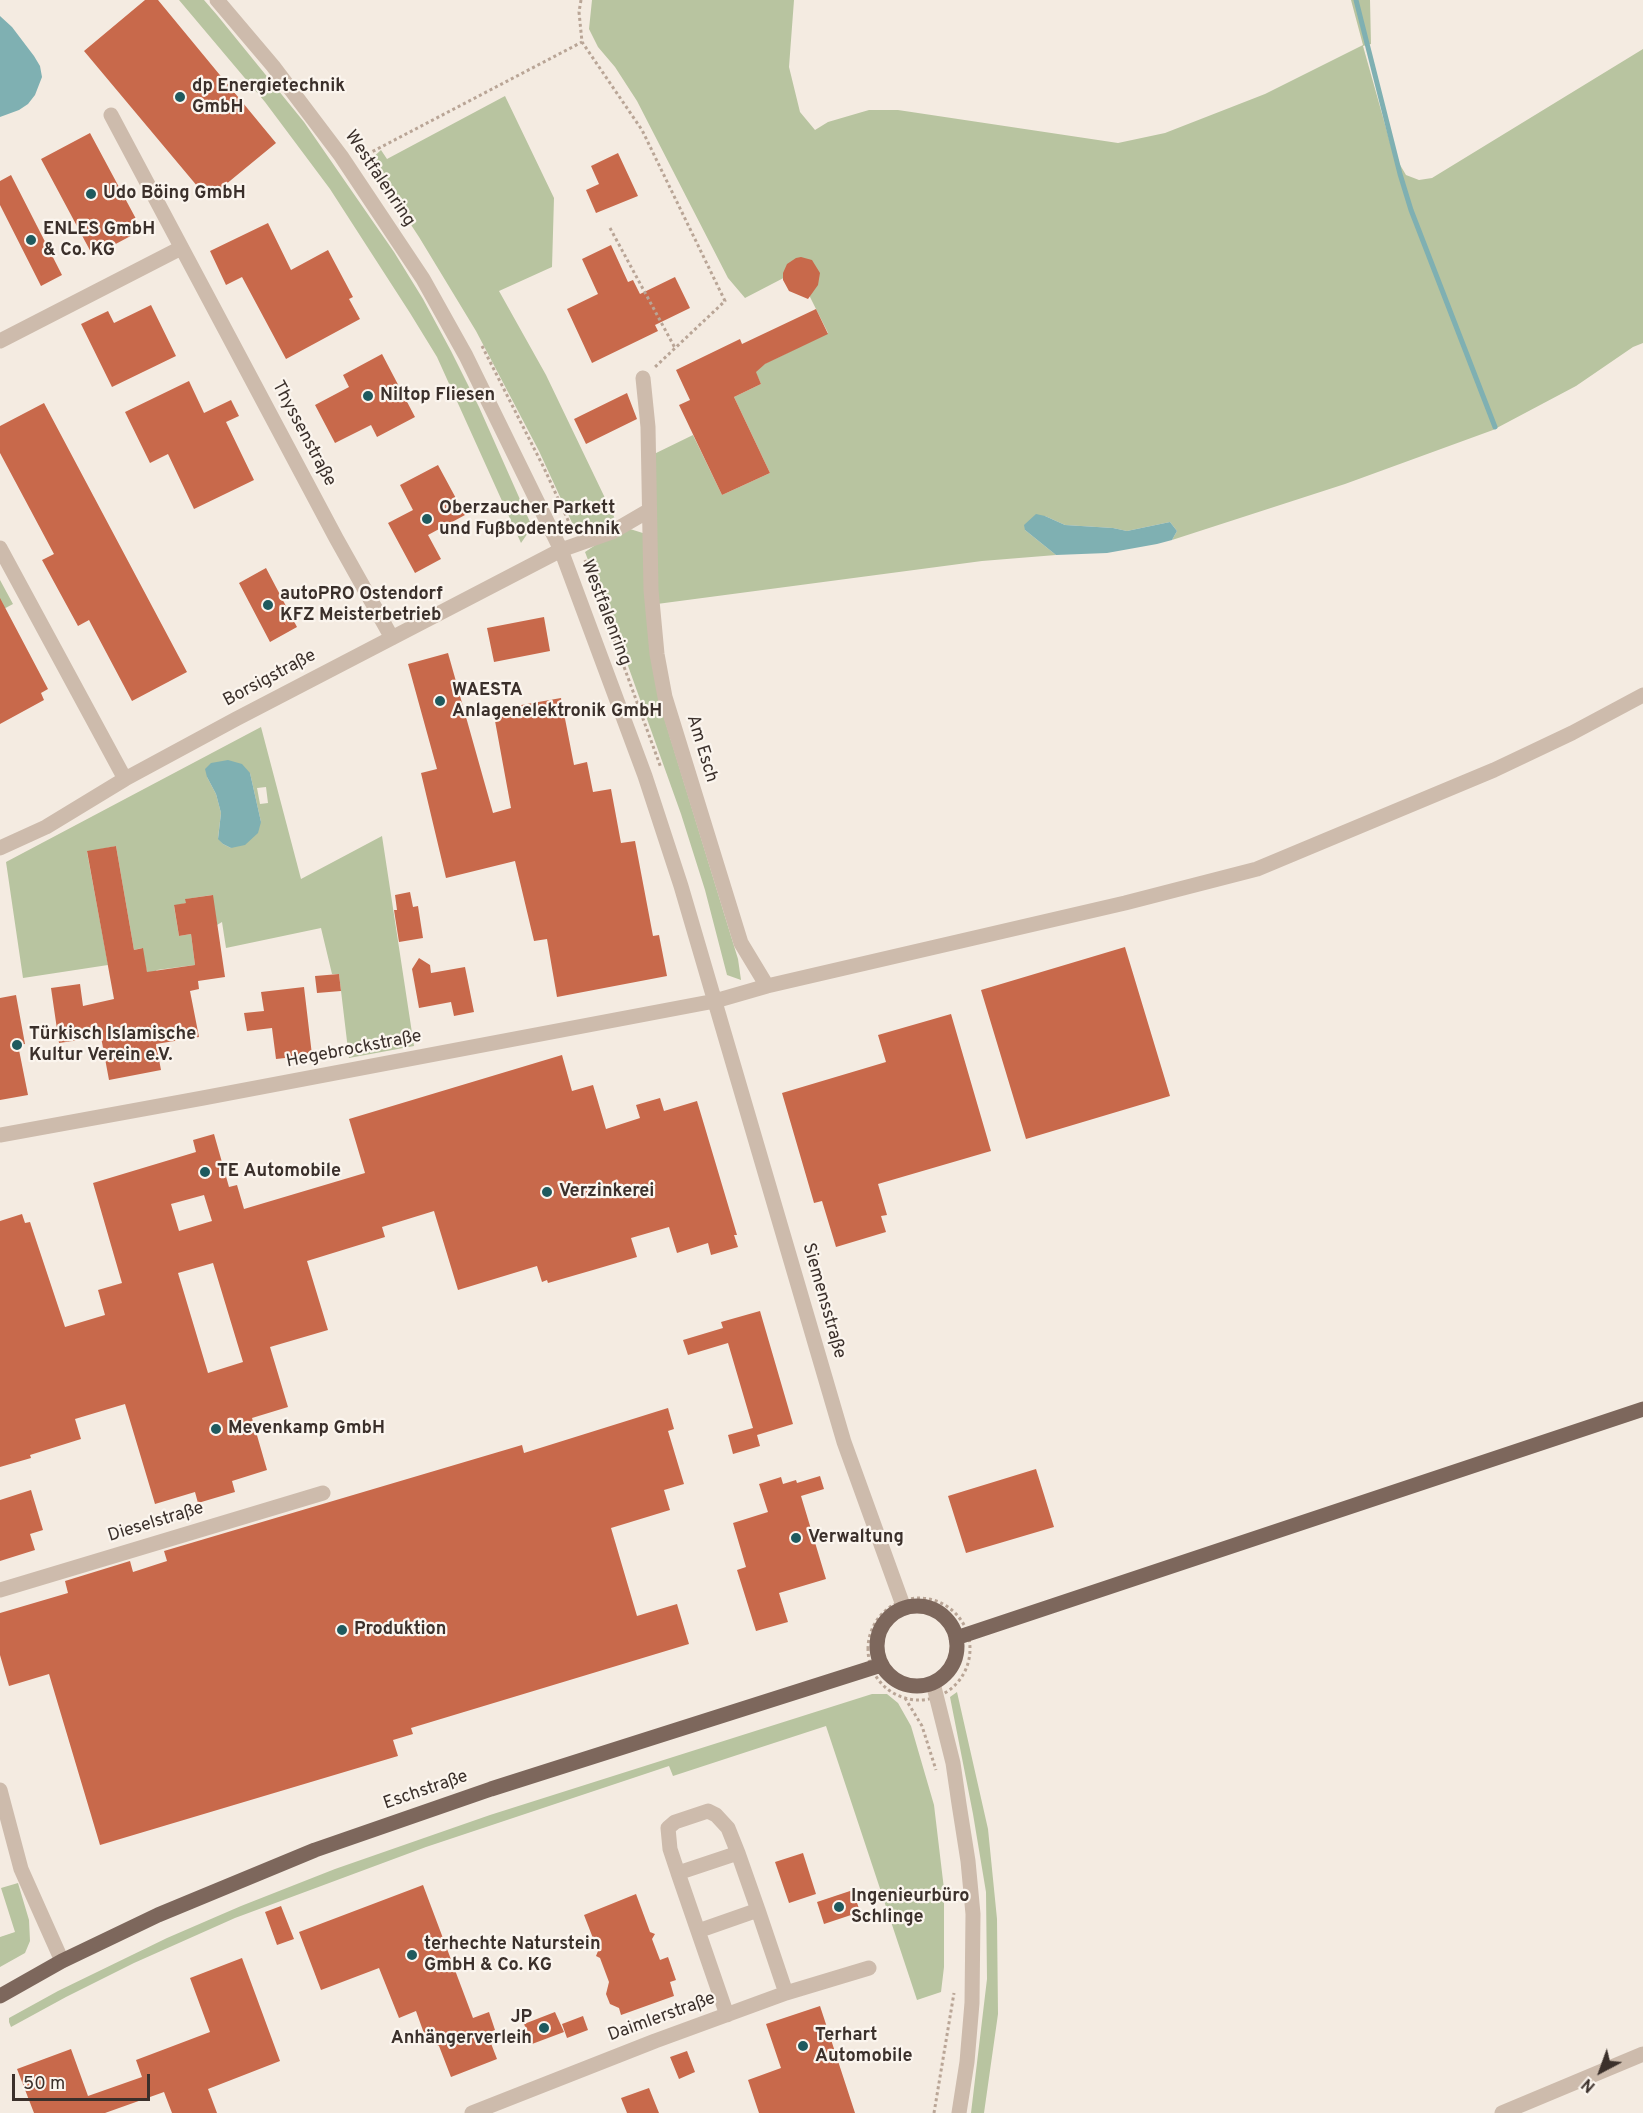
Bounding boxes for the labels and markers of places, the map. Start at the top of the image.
place label: dp Energietechnik GmbH [192,76,345,118]
marker: dp Energietechnik GmbH [173,90,187,104]
place label: Udo Böing GmbH [103,183,246,205]
marker: Udo Böing GmbH [84,187,98,201]
place label: ENLES GmbH & Co. KG [43,219,155,262]
marker: ENLES GmbH & Co. KG [24,233,38,247]
place label: Niltop Fliesen [380,385,495,407]
marker: Niltop Fliesen [361,389,375,403]
place label: Oberzaucher Parkett und Fußbodentechnik [439,498,620,540]
marker: Oberzaucher Parkett und Fußbodentechnik [420,512,434,526]
place label: autoPRO Ostendorf KFZ Meisterbetrieb [280,584,443,626]
marker: autoPRO Ostendorf KFZ Meisterbetrieb [261,598,275,612]
place label: WAESTA Anlagenelektronik GmbH [452,680,662,722]
marker: WAESTA Anlagenelektronik GmbH [433,694,447,708]
place label: Türkisch Islamische Kultur Verein e.V. [29,1024,196,1066]
marker: Türkisch Islamische Kultur Verein e.V. [10,1038,24,1052]
place label: TE Automobile [217,1161,341,1183]
marker: TE Automobile [198,1165,212,1179]
place label: Verzinkerei [559,1181,654,1203]
marker: Verzinkerei [540,1185,554,1199]
place label: Mevenkamp GmbH [228,1418,385,1440]
marker: Mevenkamp GmbH [209,1422,223,1436]
place label: Verwaltung [808,1527,904,1549]
marker: Verwaltung [789,1531,803,1545]
place label: Produktion [354,1619,446,1641]
marker: Produktion [335,1623,349,1637]
place label: Ingenieurbüro Schlinge [851,1886,969,1928]
marker: Ingenieurbüro Schlinge [832,1900,846,1914]
place label: terhechte Naturstein GmbH & Co. KG [424,1934,601,1976]
marker: terhechte Naturstein GmbH & Co. KG [405,1948,419,1962]
place label: JP Anhängerverleih [391,2007,532,2050]
marker: JP Anhängerverleih [537,2021,551,2035]
place label: Terhart Automobile [815,2025,912,2068]
marker: Terhart Automobile [796,2039,810,2053]

